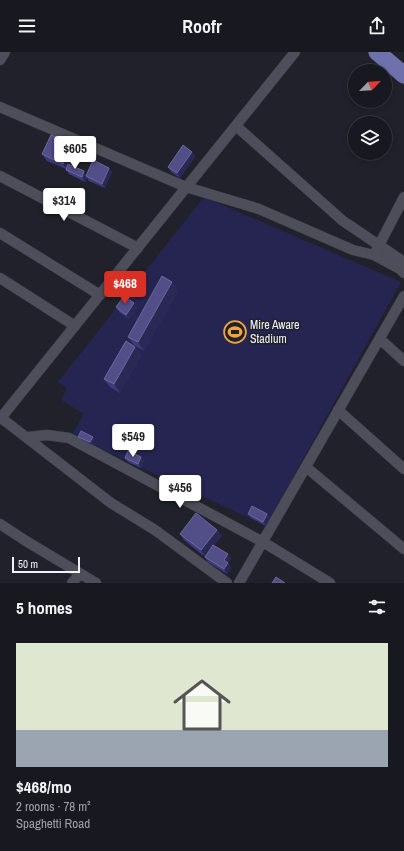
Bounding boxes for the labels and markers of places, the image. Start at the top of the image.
pin: $605 [51,136,99,170]
pin: $314 [40,188,88,222]
pin: $468 [101,271,149,305]
place label: Mire Aware Stadium [250,317,300,347]
sports icon: Mire Aware Stadium [222,319,248,345]
pin: $549 [109,424,157,458]
pin: $456 [156,475,204,509]

